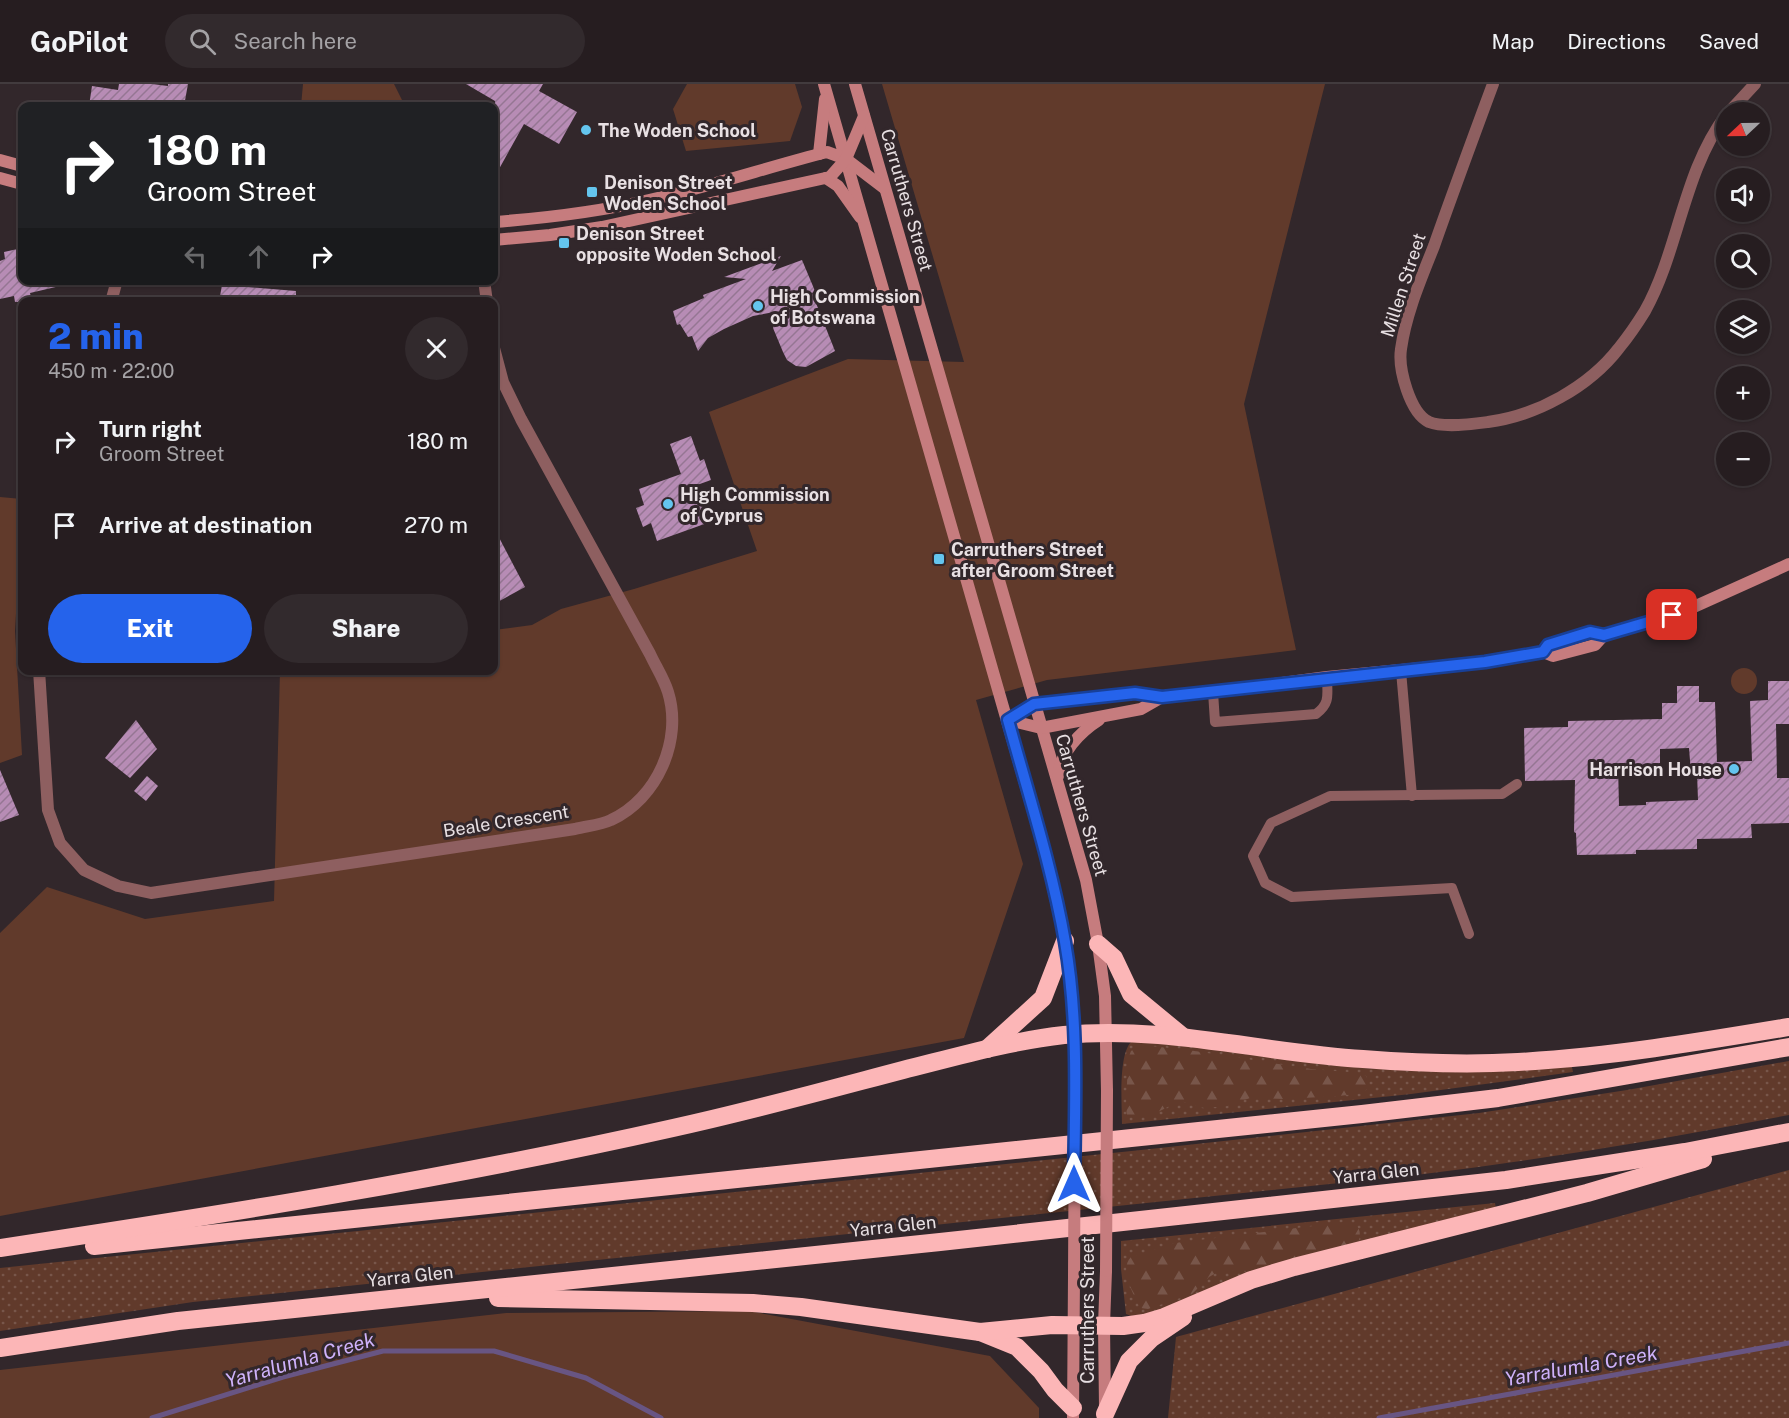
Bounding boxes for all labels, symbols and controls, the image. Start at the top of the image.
search box [165,14,585,68]
text: GoPilot [30,25,129,58]
icon: search [186,25,219,58]
text: Search here [234,28,357,54]
text: Map [1492,29,1534,54]
text: Directions [1567,29,1666,54]
text: Saved [1699,29,1759,54]
north arrow [1716,102,1770,156]
map controls [1716,102,1770,486]
place label: The Woden School [598,120,756,141]
marker: The Woden School [579,123,593,137]
text: 180 m [147,125,267,174]
icon: right [48,126,126,204]
street label: Carruthers Street [877,126,937,274]
button: sound [1716,168,1770,222]
place label: Denison Street Woden School [604,172,732,214]
text: Groom Street [147,175,316,207]
marker: Denison Street Woden School [585,185,599,199]
place label: Denison Street opposite Woden School [576,223,777,265]
street label: Millen Street [1376,230,1430,340]
button: search [1716,234,1770,288]
marker: Denison Street opposite Woden School [557,236,571,250]
icon: left [179,240,212,273]
icon: ahead [242,240,275,273]
icon: right [305,240,338,273]
place label: High Commission of Botswana [770,286,920,328]
marker: High Commission of Botswana [751,299,765,313]
button: layers [1716,300,1770,354]
text: 2 min [48,315,144,357]
button: close [405,317,468,380]
text: 450 m · 22:00 [48,359,175,383]
button: + [1716,366,1770,420]
text: Turn right [99,416,202,442]
icon: right [48,425,81,458]
text: 180 m [407,428,468,454]
button: − [1716,432,1770,486]
text: Groom Street [99,442,225,466]
place label: High Commission of Cyprus [680,484,830,526]
marker: High Commission of Cyprus [661,497,675,511]
icon: arrive [48,509,81,542]
text: Arrive at destination [99,512,312,538]
text: 270 m [404,512,468,538]
place label: Carruthers Street after Groom Street [951,539,1114,581]
marker: Carruthers Street after Groom Street [932,552,946,566]
pin [1646,589,1697,640]
button: Exit [48,594,252,663]
button: Share [264,594,468,663]
icon: arrive [1655,598,1688,631]
street label: Carruthers Street [1052,731,1112,879]
place label: Harrison House [1589,759,1722,780]
marker: Harrison House [1727,762,1741,776]
street label: Beale Crescent [442,801,570,841]
position arrow [1042,1152,1106,1216]
street label: Yarra Glen [1332,1158,1420,1188]
street label: Yarra Glen [849,1211,937,1241]
street label: Carruthers Street [1077,1236,1098,1384]
street label: Yarra Glen [366,1261,454,1291]
water label: Yarralumla Creek [222,1327,378,1393]
water label: Yarralumla Creek [1503,1341,1659,1391]

